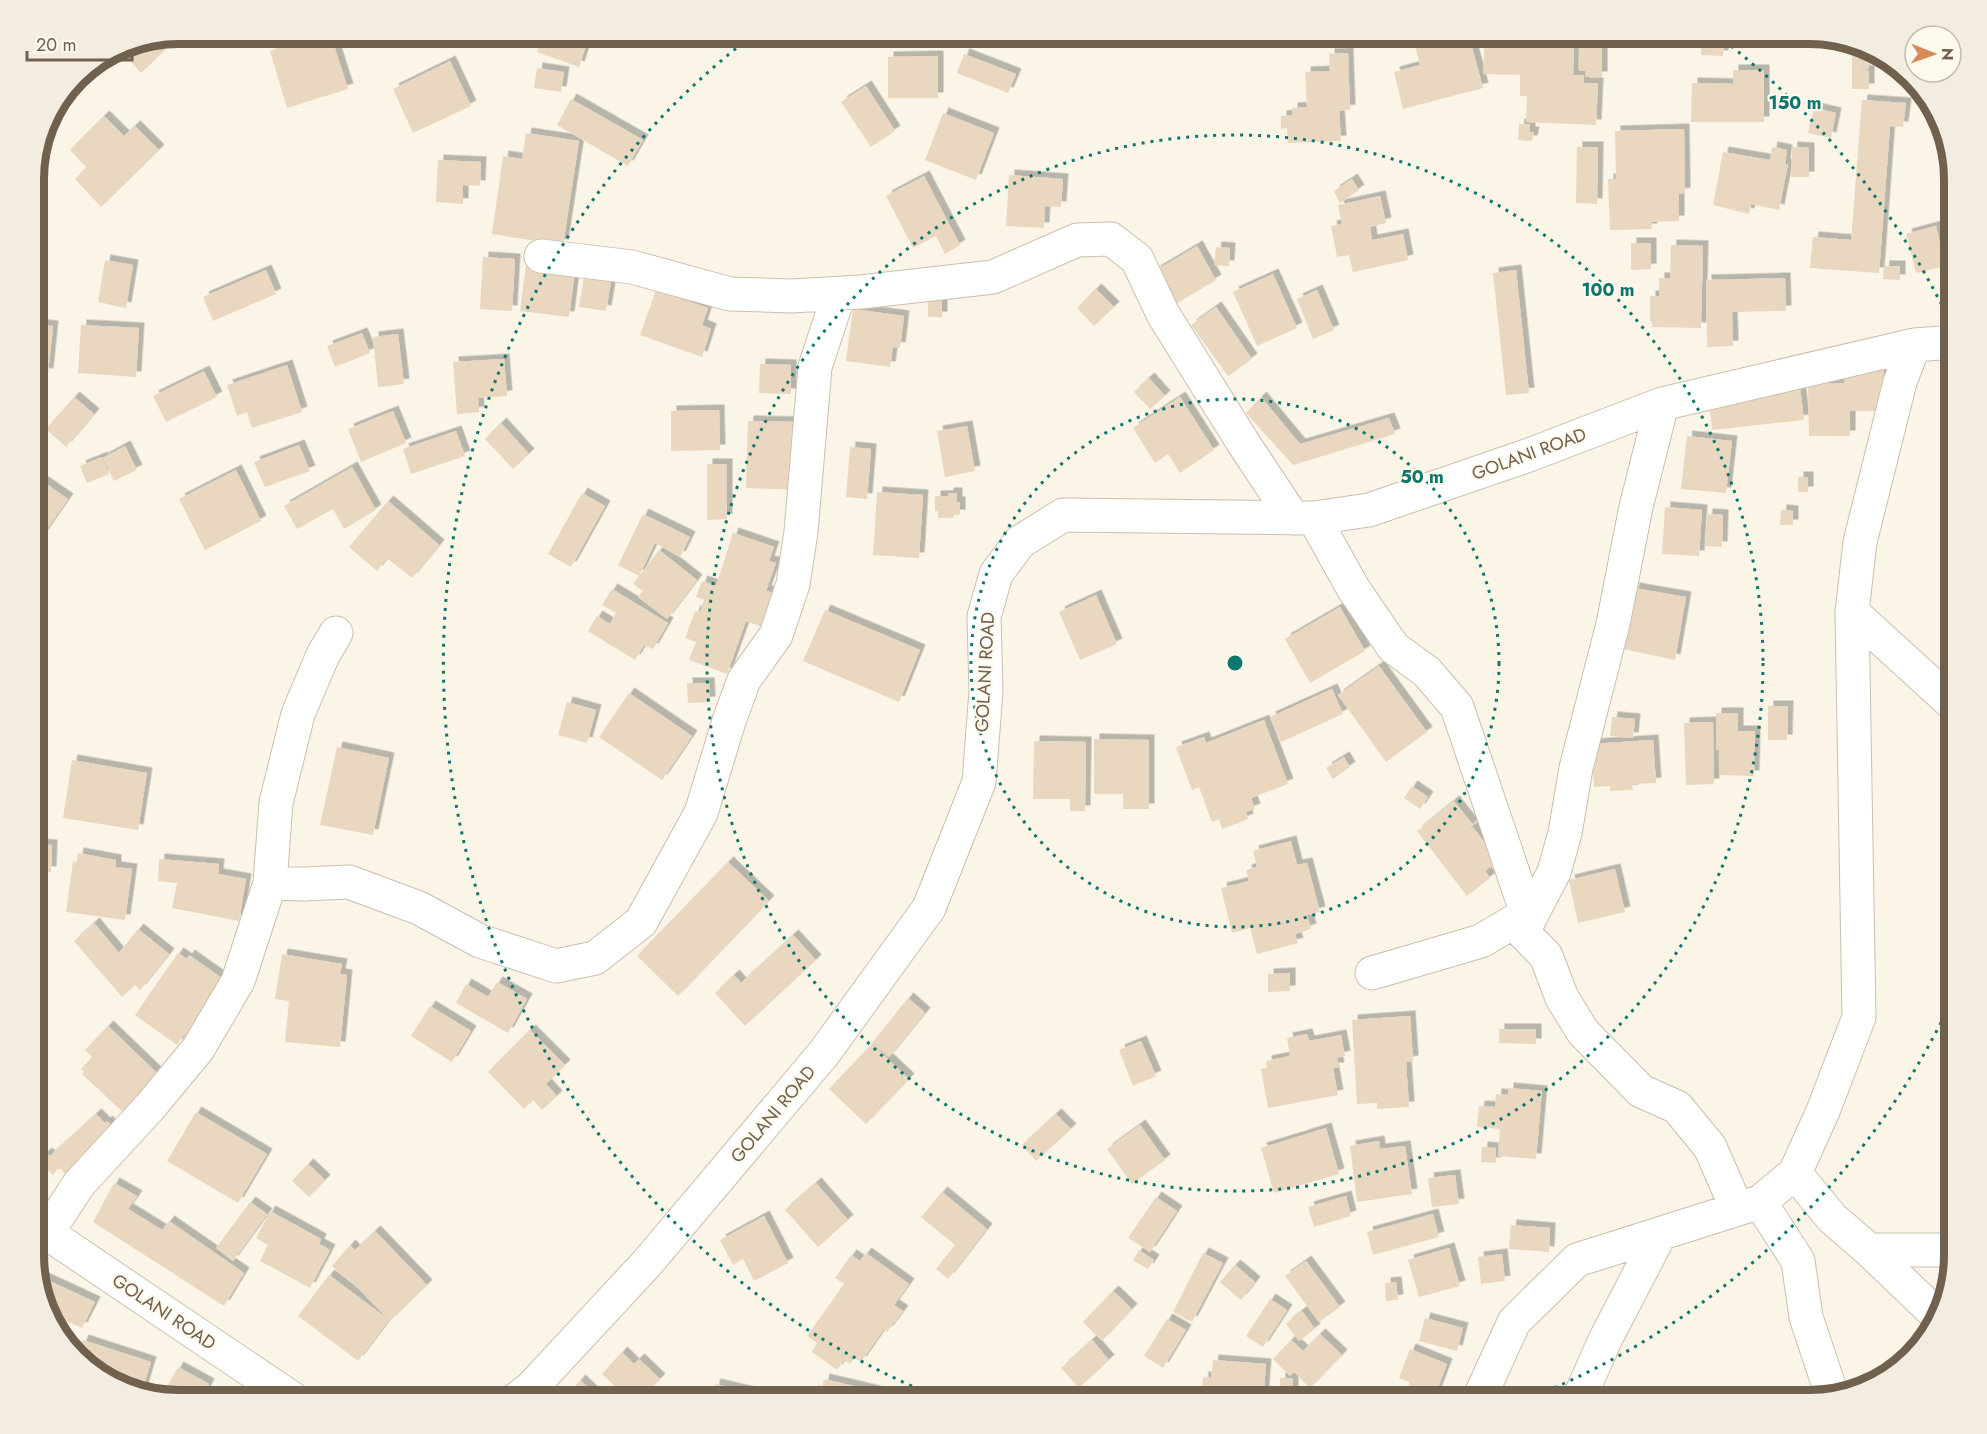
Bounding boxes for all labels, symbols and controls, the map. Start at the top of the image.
scale bar [27,24,132,62]
north arrow [1903,24,1963,84]
text: 20 m [36,32,76,58]
text: N [1936,48,1959,61]
text: 150 m [1769,90,1821,116]
text: 100 m [1581,277,1635,303]
street label: GOLANI ROAD [1468,421,1590,487]
text: 50 m [1400,464,1444,490]
street label: GOLANI ROAD [969,611,1001,733]
centre of rings [1225,653,1245,673]
street label: GOLANI ROAD [724,1060,822,1168]
street label: GOLANI ROAD [107,1268,221,1356]

